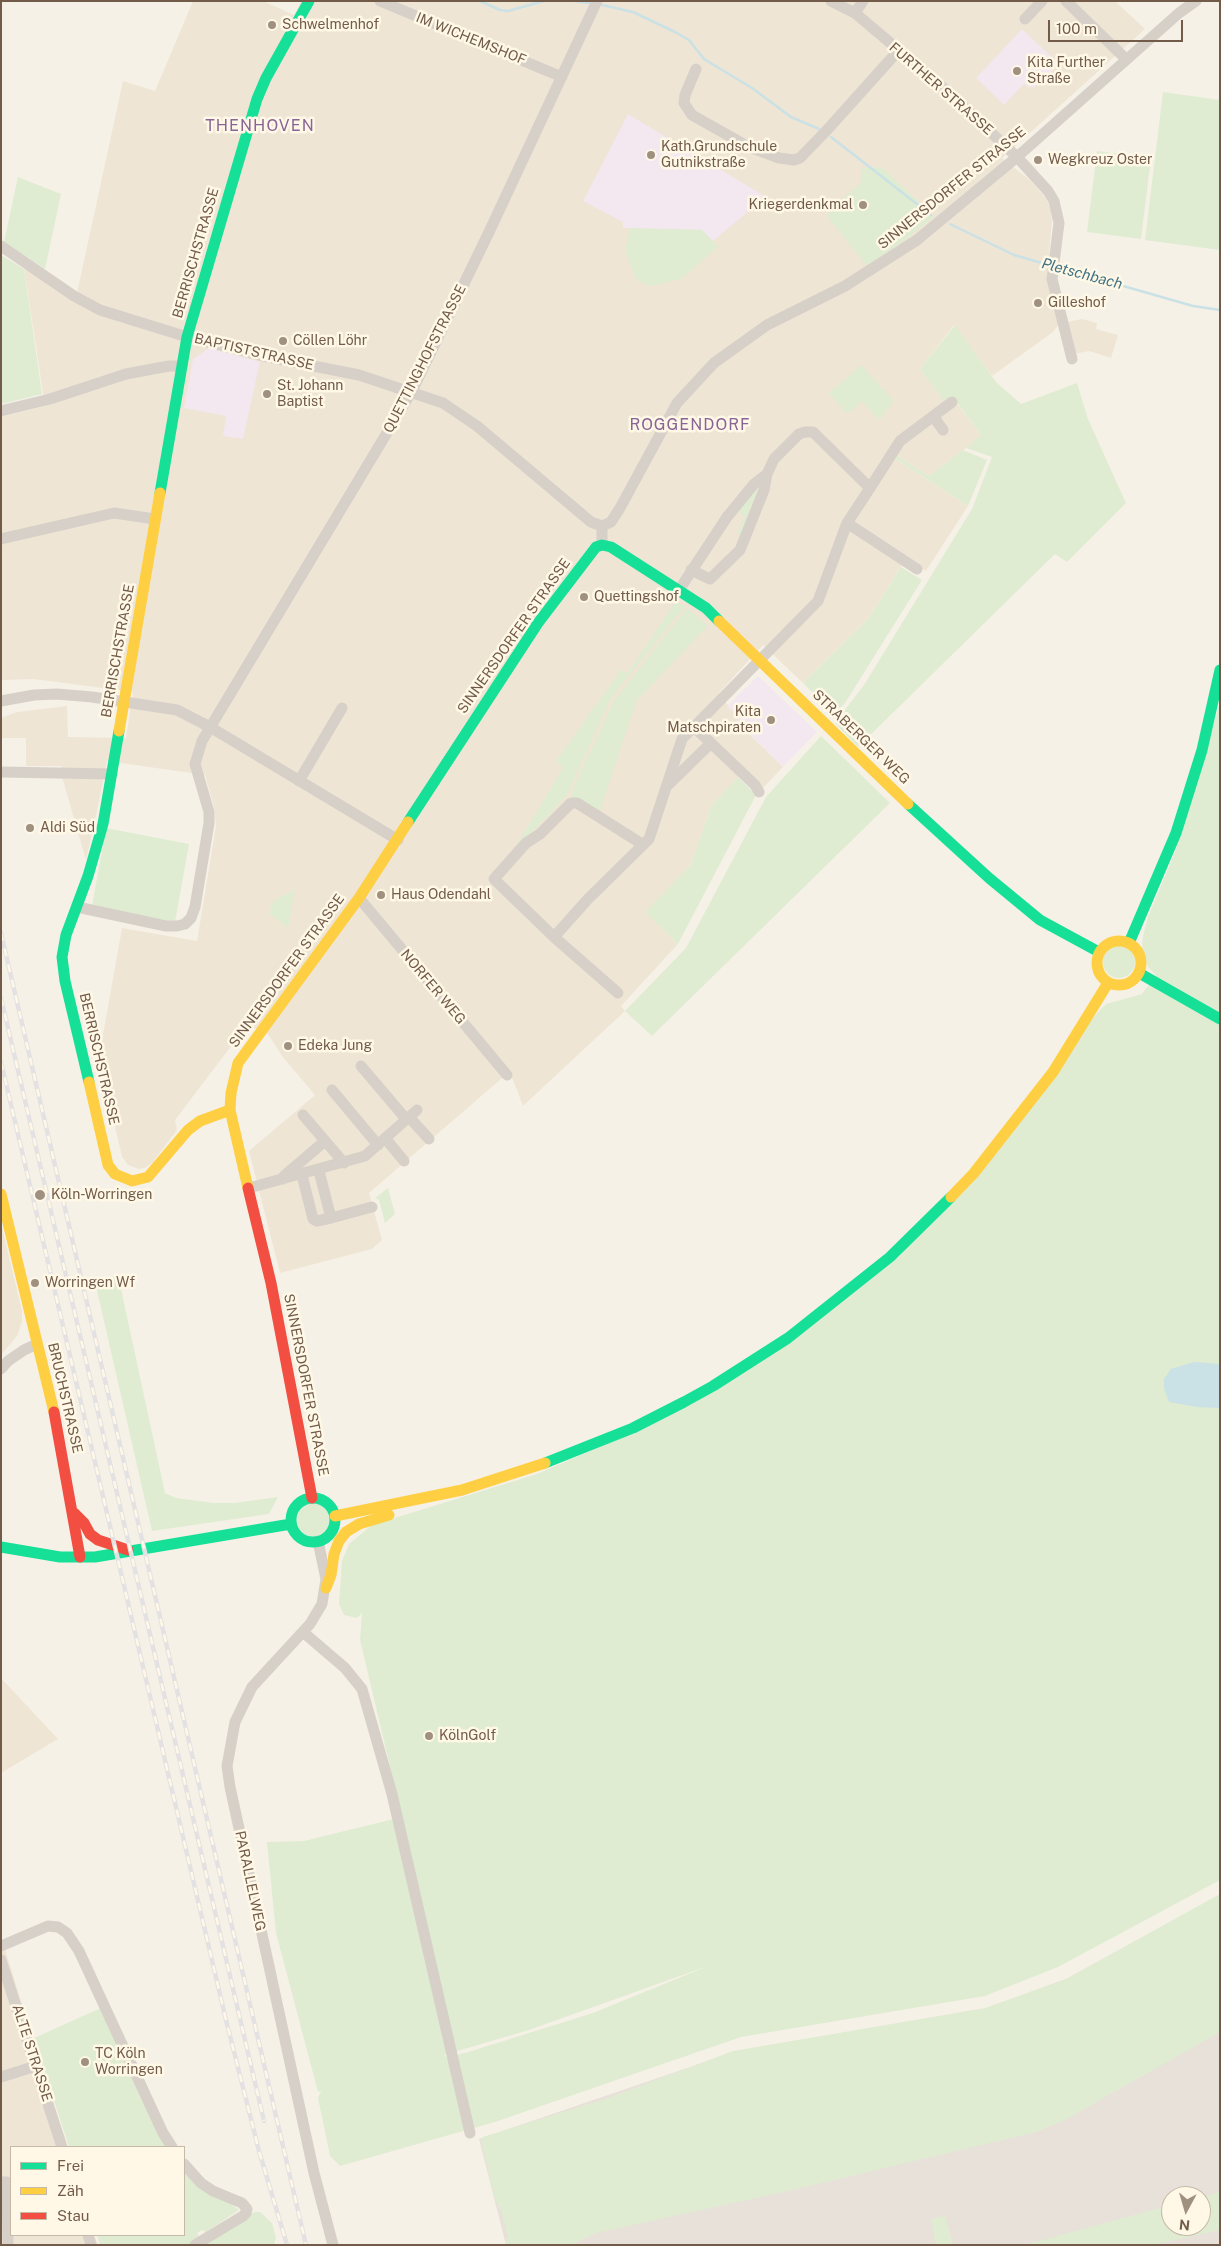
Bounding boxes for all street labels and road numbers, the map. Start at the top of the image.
street label: IM WICHEMSHOF [413,9,529,69]
street label: FURTHER STRASSE [886,39,996,139]
street label: SINNERSDORFER STRASSE [875,123,1029,253]
street label: BERRISCHSTRASSE [169,186,223,320]
street label: QUETTINGHOFSTRASSE [380,282,470,436]
street label: BAPTISTSTRASSE [193,330,315,374]
street label: SINNERSDORFER STRASSE [454,555,574,717]
street label: BERRISCHSTRASSE [98,583,138,719]
street label: STRABERGER WEG [809,686,913,788]
street label: SINNERSDORFER STRASSE [226,891,348,1051]
street label: NORFER WEG [397,946,469,1028]
street label: BERRISCHSTRASSE [76,991,122,1127]
street label: SINNERSDORFER STRASSE [280,1292,332,1478]
street label: BRUCHSTRASSE [44,1341,86,1455]
street label: PARALLELWEG [231,1829,269,1933]
street label: ALTE STRASSE [8,2002,56,2104]

